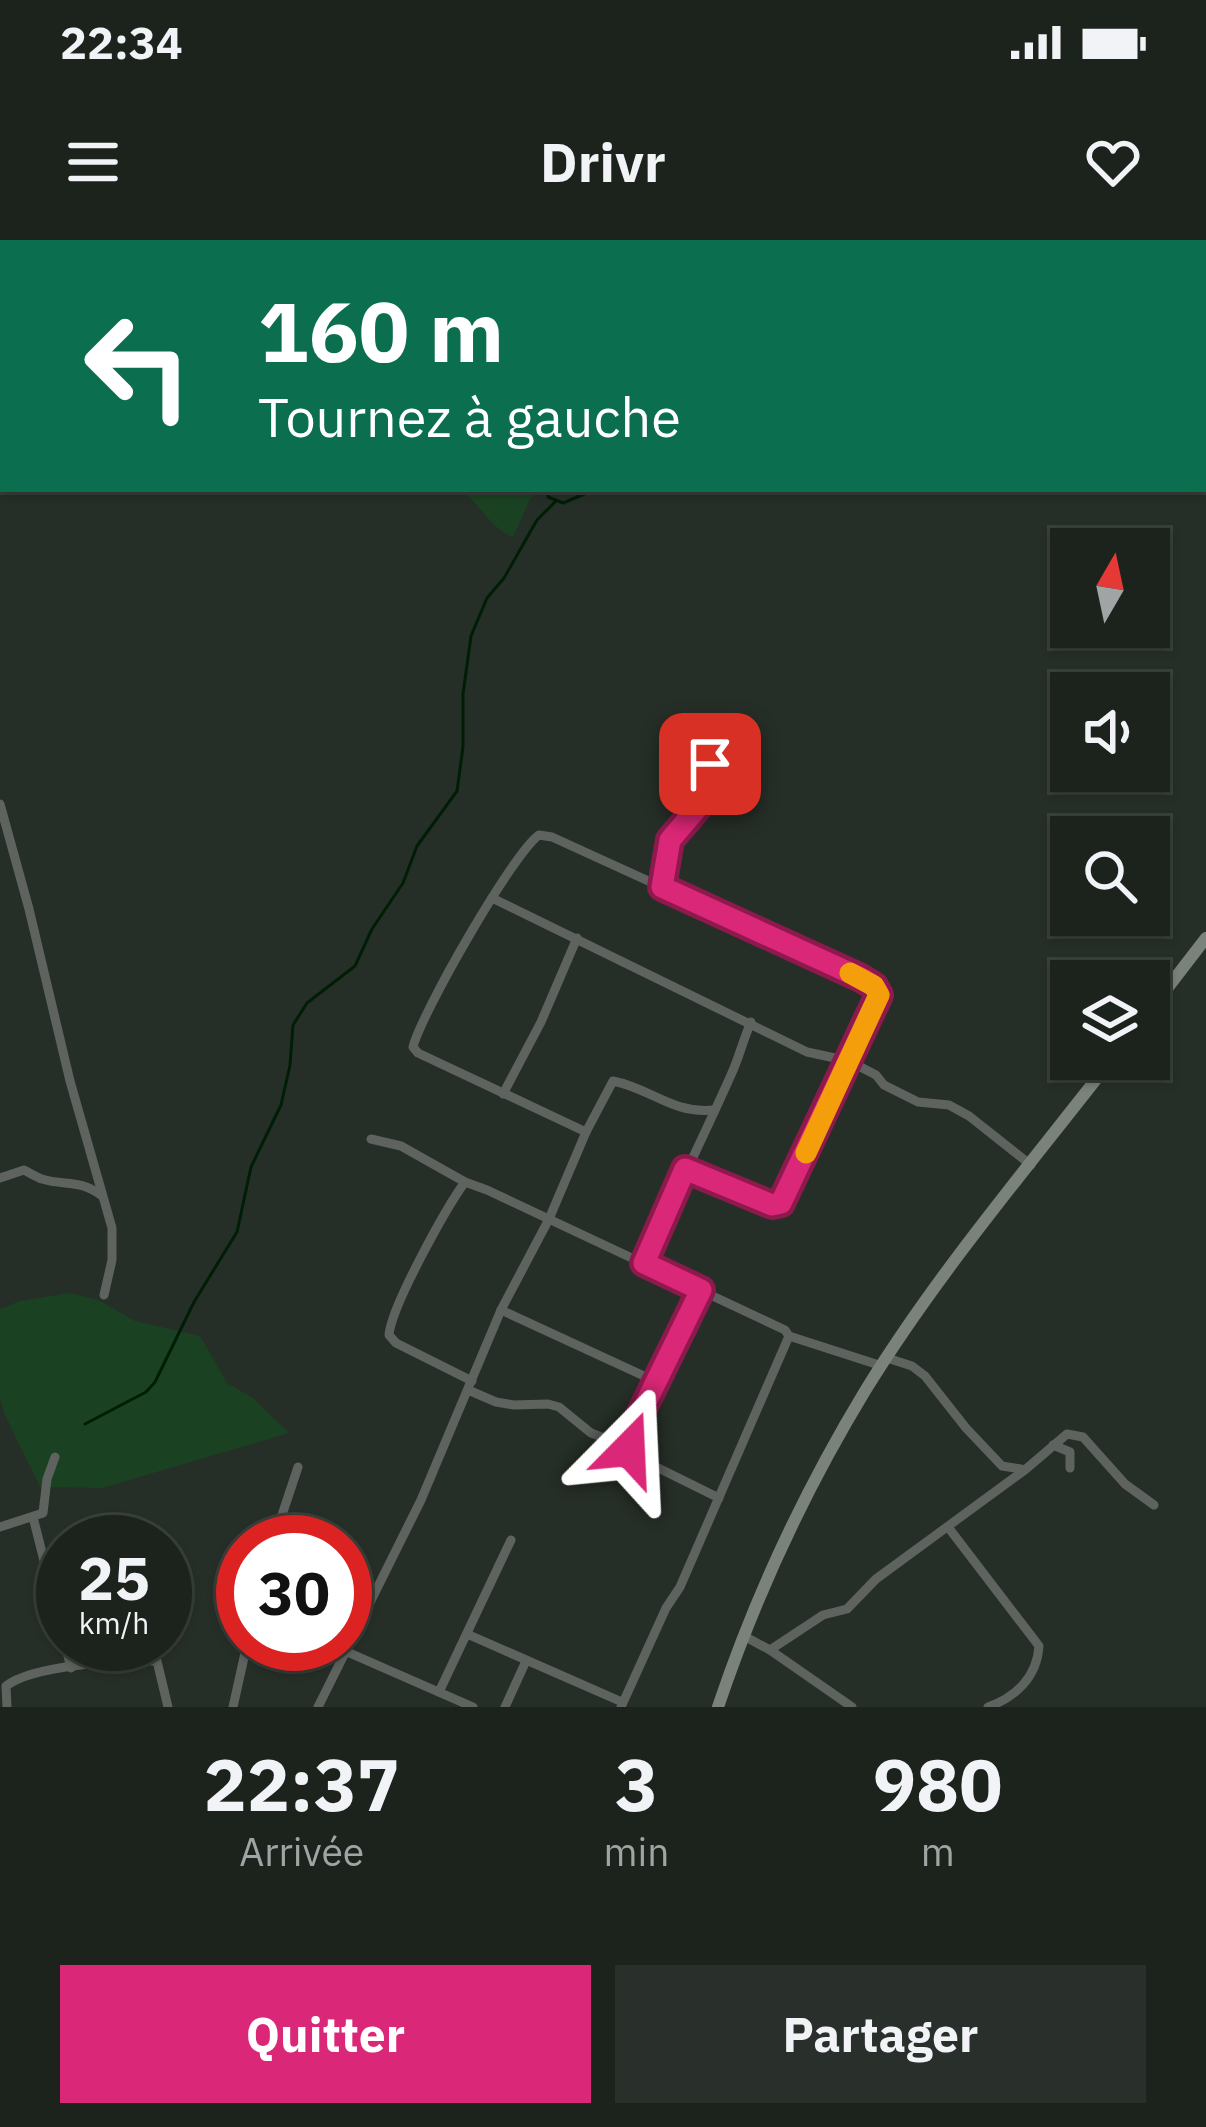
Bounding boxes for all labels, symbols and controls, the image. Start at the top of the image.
text: 22:34 [60,13,183,71]
text: Drivr [540,127,666,197]
icon: menu [60,129,126,195]
icon: heart [1080,129,1146,195]
text: 160 m [258,276,504,385]
icon: left [60,288,216,444]
text: Tournez à gauche [258,382,681,452]
north arrow [1050,528,1170,648]
map controls [1050,528,1170,1080]
button: sound [1050,672,1170,792]
pin [659,713,761,815]
icon: arrive [677,731,743,797]
button: search [1050,816,1170,936]
button: layers [1050,960,1170,1080]
position arrow [566,1386,692,1512]
speed limit sign: 30 [216,1515,372,1671]
text: 25 [78,1538,150,1617]
text: km/h [79,1603,149,1642]
text: 22:37 [203,1737,400,1831]
text: 3 [615,1737,658,1831]
text: 980 [873,1737,1003,1831]
text: Arrivée [239,1826,364,1877]
text: min [604,1826,669,1877]
text: m [921,1826,955,1877]
button: Quitter [60,1965,591,2103]
button: Partager [615,1965,1146,2103]

